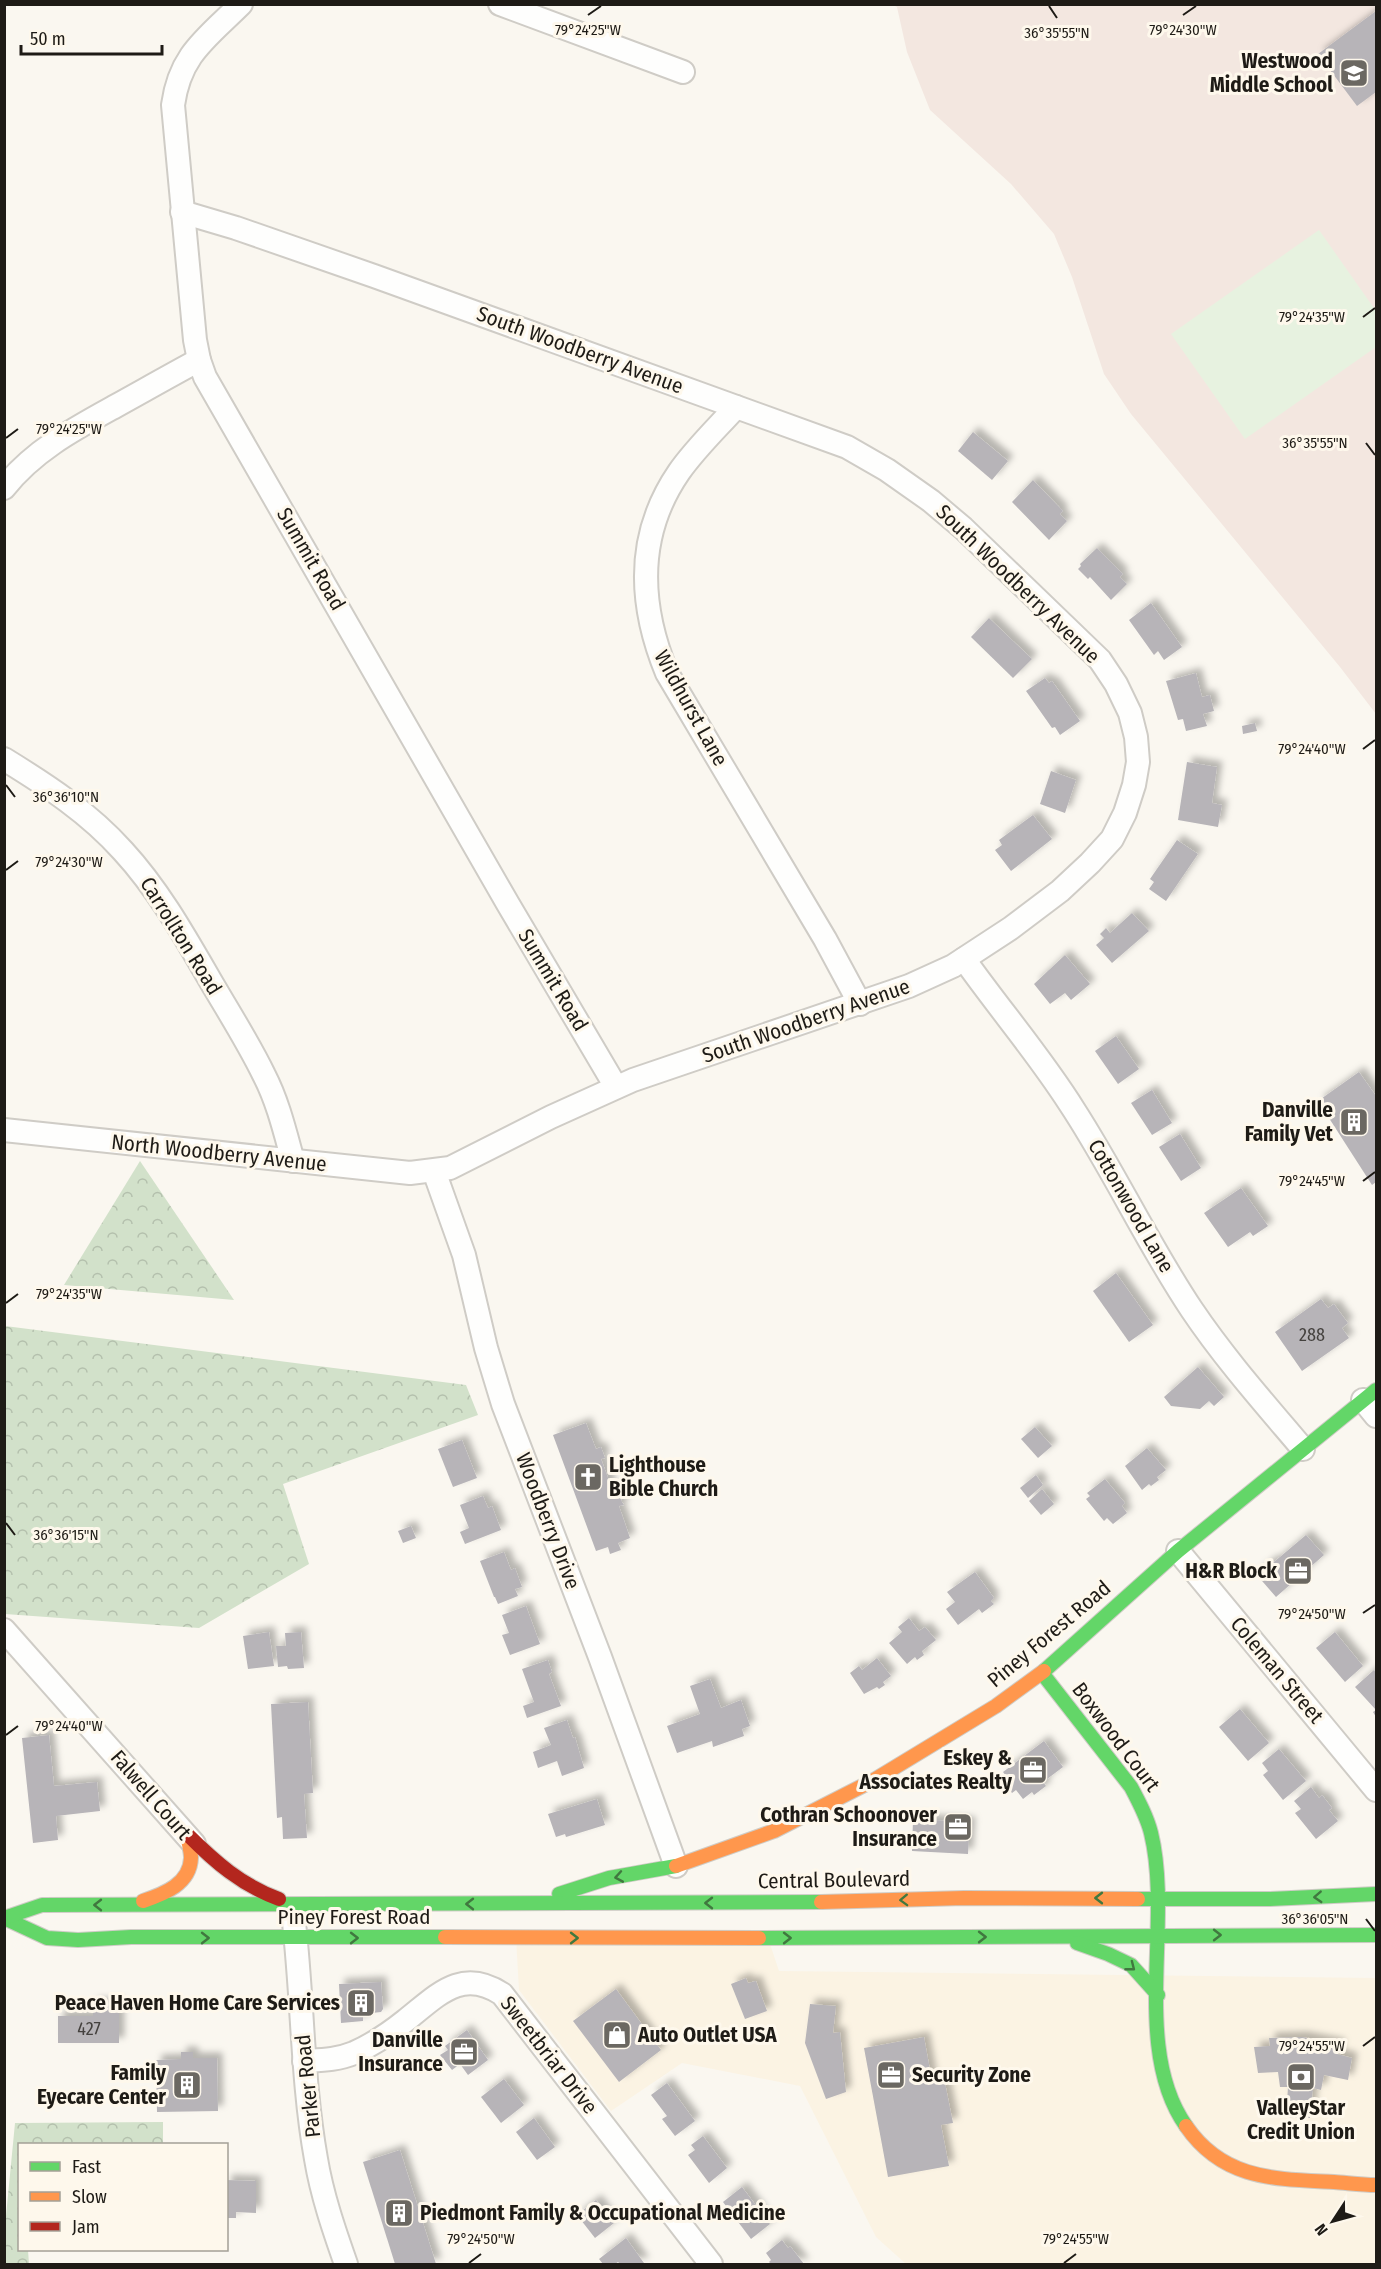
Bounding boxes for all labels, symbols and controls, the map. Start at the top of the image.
scale bar [21,18,162,56]
text: 79°24'25"W [555,21,621,39]
text: 79°24'30"W [1149,21,1217,39]
text: 36°35'55"N [1024,24,1090,42]
text: 50 m [30,28,66,50]
place label: Westwood Middle School [1210,48,1333,98]
school or university icon: Westwood Middle School [1338,57,1370,89]
street label: South Woodberry Avenue [473,301,687,399]
text: 79°24'35"W [1279,308,1345,326]
text: 79°24'25"W [36,420,102,438]
text: 36°35'55"N [1282,434,1348,452]
street label: South Woodberry Avenue [931,499,1105,669]
street label: Summit Road [271,503,351,615]
street label: Wildhurst Lane [648,646,734,770]
text: 79°24'40"W [1278,740,1346,758]
text: 36°36'10"N [33,788,99,806]
text: 79°24'30"W [35,853,103,871]
street label: Carrollton Road [134,872,228,1000]
street label: Summit Road [512,924,594,1036]
street label: South Woodberry Avenue [699,973,913,1069]
place label: Danville Family Vet [1245,1097,1334,1147]
building icon: Danville Family Vet [1338,1106,1370,1138]
street label: North Woodberry Avenue [110,1129,328,1177]
street label: Cottonwood Lane [1082,1135,1180,1277]
text: 79°24'45"W [1279,1172,1345,1190]
text: 79°24'35"W [36,1285,102,1303]
house number: 288 [1299,1324,1325,1346]
street label: Woodberry Drive [510,1449,586,1593]
place label: Lighthouse Bible Church [609,1452,718,1502]
church icon: Lighthouse Bible Church [572,1461,604,1493]
text: 36°36'15"N [33,1526,99,1544]
office icon: H&R Block [1282,1555,1314,1587]
place label: H&R Block [1185,1558,1277,1584]
street label: Piney Forest Road [982,1575,1116,1693]
text: 79°24'50"W [1278,1605,1346,1623]
street label: Coleman Street [1225,1611,1329,1729]
street label: Boxwood Court [1066,1677,1166,1797]
text: 79°24'40"W [35,1717,103,1735]
street label: Falwell Court [105,1745,197,1845]
place label: Eskey & Associates Realty [859,1745,1013,1795]
office icon: Eskey & Associates Realty [1017,1754,1049,1786]
place label: Cothran Schoonover Insurance [760,1802,937,1852]
office icon: Cothran Schoonover Insurance [942,1811,974,1843]
street label: Central Boulevard [758,1866,910,1894]
one-way arrow [614,1870,623,1882]
one-way arrow [1314,1890,1323,1903]
one-way arrow [1094,1892,1103,1904]
one-way arrow [899,1894,908,1906]
one-way arrow [704,1897,713,1909]
one-way arrow [465,1898,474,1910]
one-way arrow [93,1899,102,1911]
street label: Piney Forest Road [278,1904,430,1930]
text: 36°36'05"N [1282,1910,1348,1928]
one-way arrow [1213,1929,1222,1941]
one-way arrow [977,1930,986,1943]
one-way arrow [201,1932,210,1944]
one-way arrow [350,1932,359,1944]
one-way arrow [570,1932,579,1944]
one-way arrow [782,1932,791,1944]
one-way arrow [1124,1959,1135,1970]
building icon: Peace Haven Home Care Services [345,1987,377,2019]
place label: Peace Haven Home Care Services [55,1990,340,2016]
street label: Sweetbriar Drive [495,1991,603,2119]
house number: 427 [77,2018,101,2040]
shop icon: Auto Outlet USA [601,2019,633,2051]
place label: Auto Outlet USA [637,2022,777,2048]
place label: Danville Insurance [358,2027,443,2077]
street label: Parker Road [290,2033,326,2139]
office icon: Danville Insurance [448,2036,480,2068]
text: 79°24'55"W [1279,2037,1345,2055]
office icon: Security Zone [875,2059,907,2091]
place label: Family Eyecare Center [37,2060,167,2110]
bank icon: ValleyStar Credit Union [1285,2061,1317,2093]
place label: Security Zone [912,2062,1031,2088]
building icon: Family Eyecare Center [171,2069,203,2101]
place label: ValleyStar Credit Union [1247,2095,1355,2145]
legend [18,2143,228,2251]
text: Fast [72,2156,101,2178]
text: Slow [72,2186,107,2208]
north arrow [1303,2191,1363,2251]
building icon: Piedmont Family & Occupational Medicine [383,2197,415,2229]
place label: Piedmont Family & Occupational Medicine [420,2200,786,2226]
text: Jam [72,2216,100,2238]
text: N [1311,2220,1332,2239]
text: 79°24'50"W [447,2230,515,2248]
text: 79°24'55"W [1043,2230,1109,2248]

